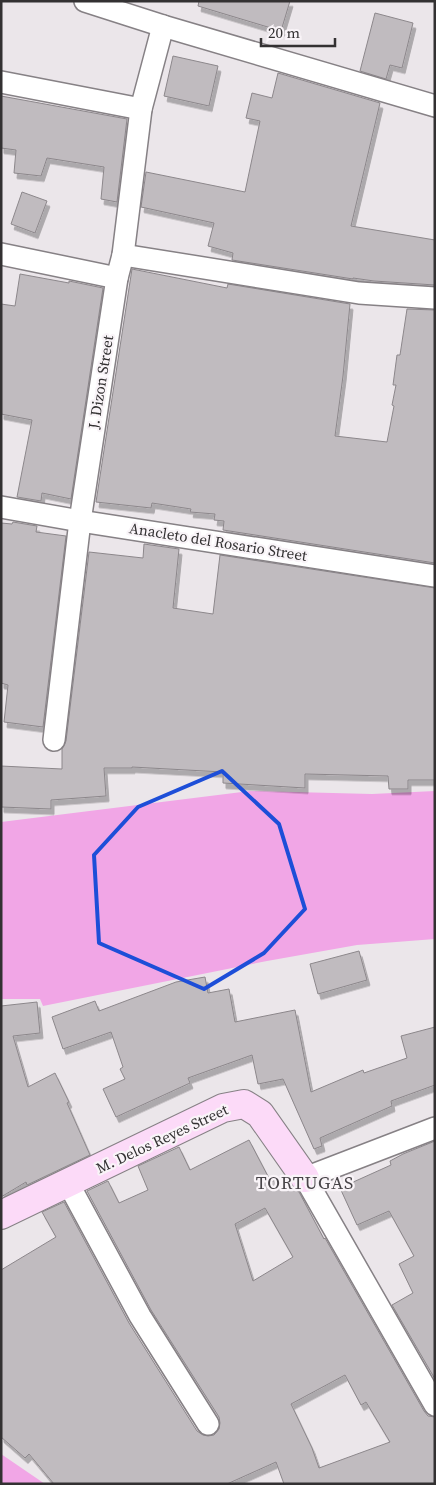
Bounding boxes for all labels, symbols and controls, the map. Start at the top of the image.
scale bar [261,15,335,47]
text: 20 m [268,22,300,43]
street label: J. Dizon Street [83,334,118,431]
street label: Anacleto del Rosario Street [128,517,309,566]
street label: M. Delos Reyes Street [92,1099,231,1178]
district label: TORTUGAS [256,1170,354,1195]

